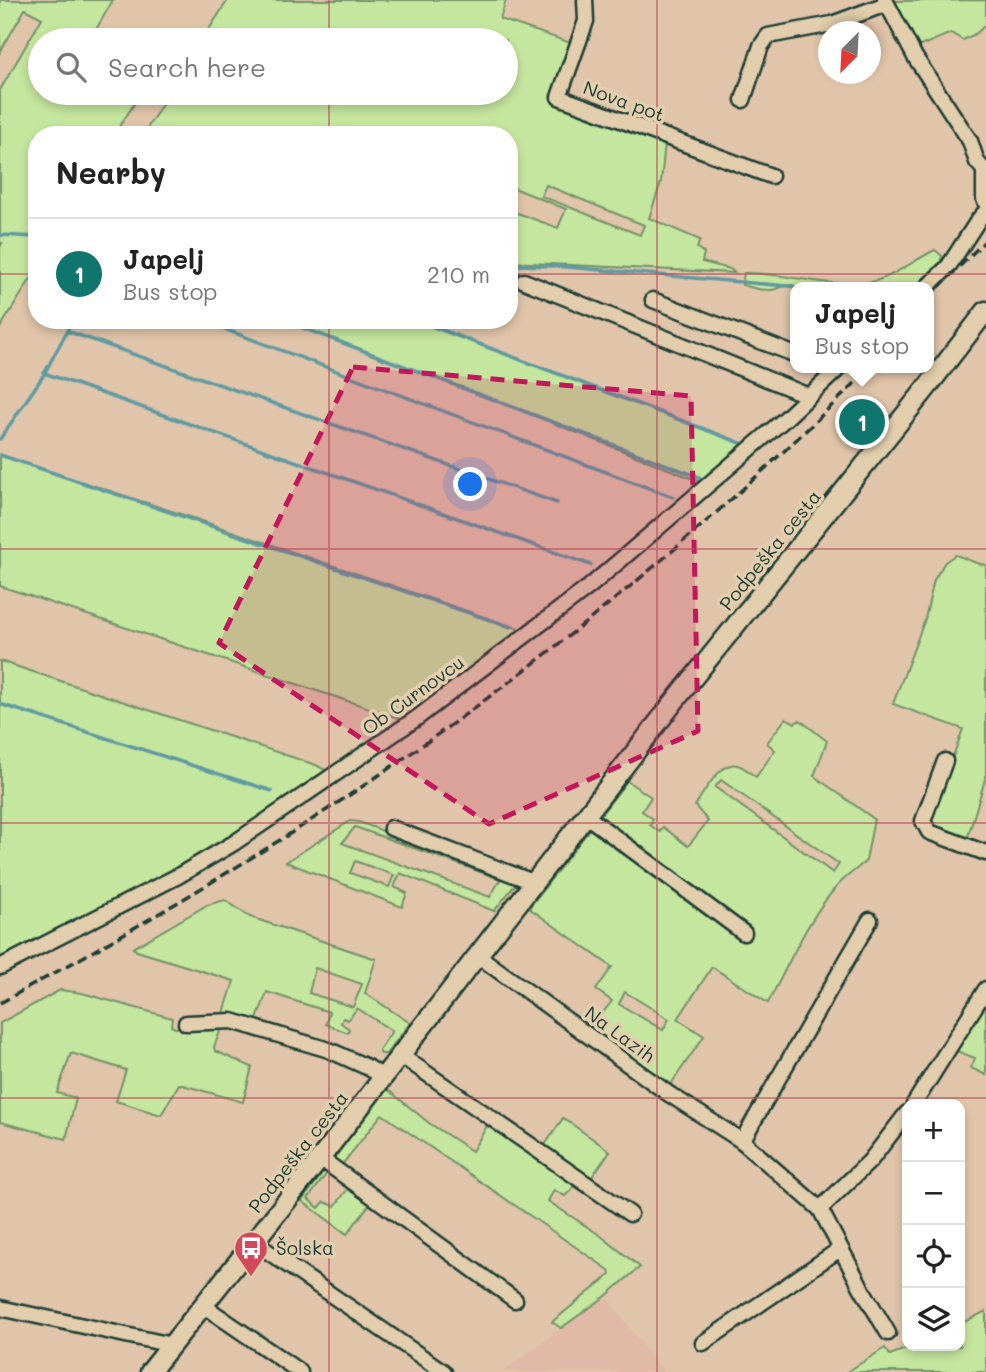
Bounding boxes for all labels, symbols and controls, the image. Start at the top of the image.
north arrow [818,21,881,84]
search box [28,28,518,105]
icon: search [52,48,90,86]
text: Search here [108,50,266,84]
street label: Nova pot [580,74,668,127]
text: Nearby [56,152,166,192]
text: Japelj [123,242,205,276]
text: 1 [74,259,84,289]
text: 210 m [427,259,490,289]
text: Bus stop [123,276,218,306]
popup [790,282,934,373]
text: Japelj [815,296,896,330]
text: Bus stop [815,330,909,360]
pin: 1 [839,396,885,448]
your location [453,467,487,501]
street label: Podpeška cesta [713,484,826,615]
street label: Ob Curnovcu [357,649,469,740]
street label: Na Lazih [580,1000,660,1067]
street label: Podpeška cesta [242,1086,353,1218]
map controls [902,1099,965,1351]
button: + [902,1099,965,1162]
button: − [902,1162,965,1225]
button: locate [902,1225,965,1288]
bus stop icon: Šolska [232,1229,270,1278]
place label: Šolska [276,1235,334,1260]
button: layers [902,1288,965,1351]

